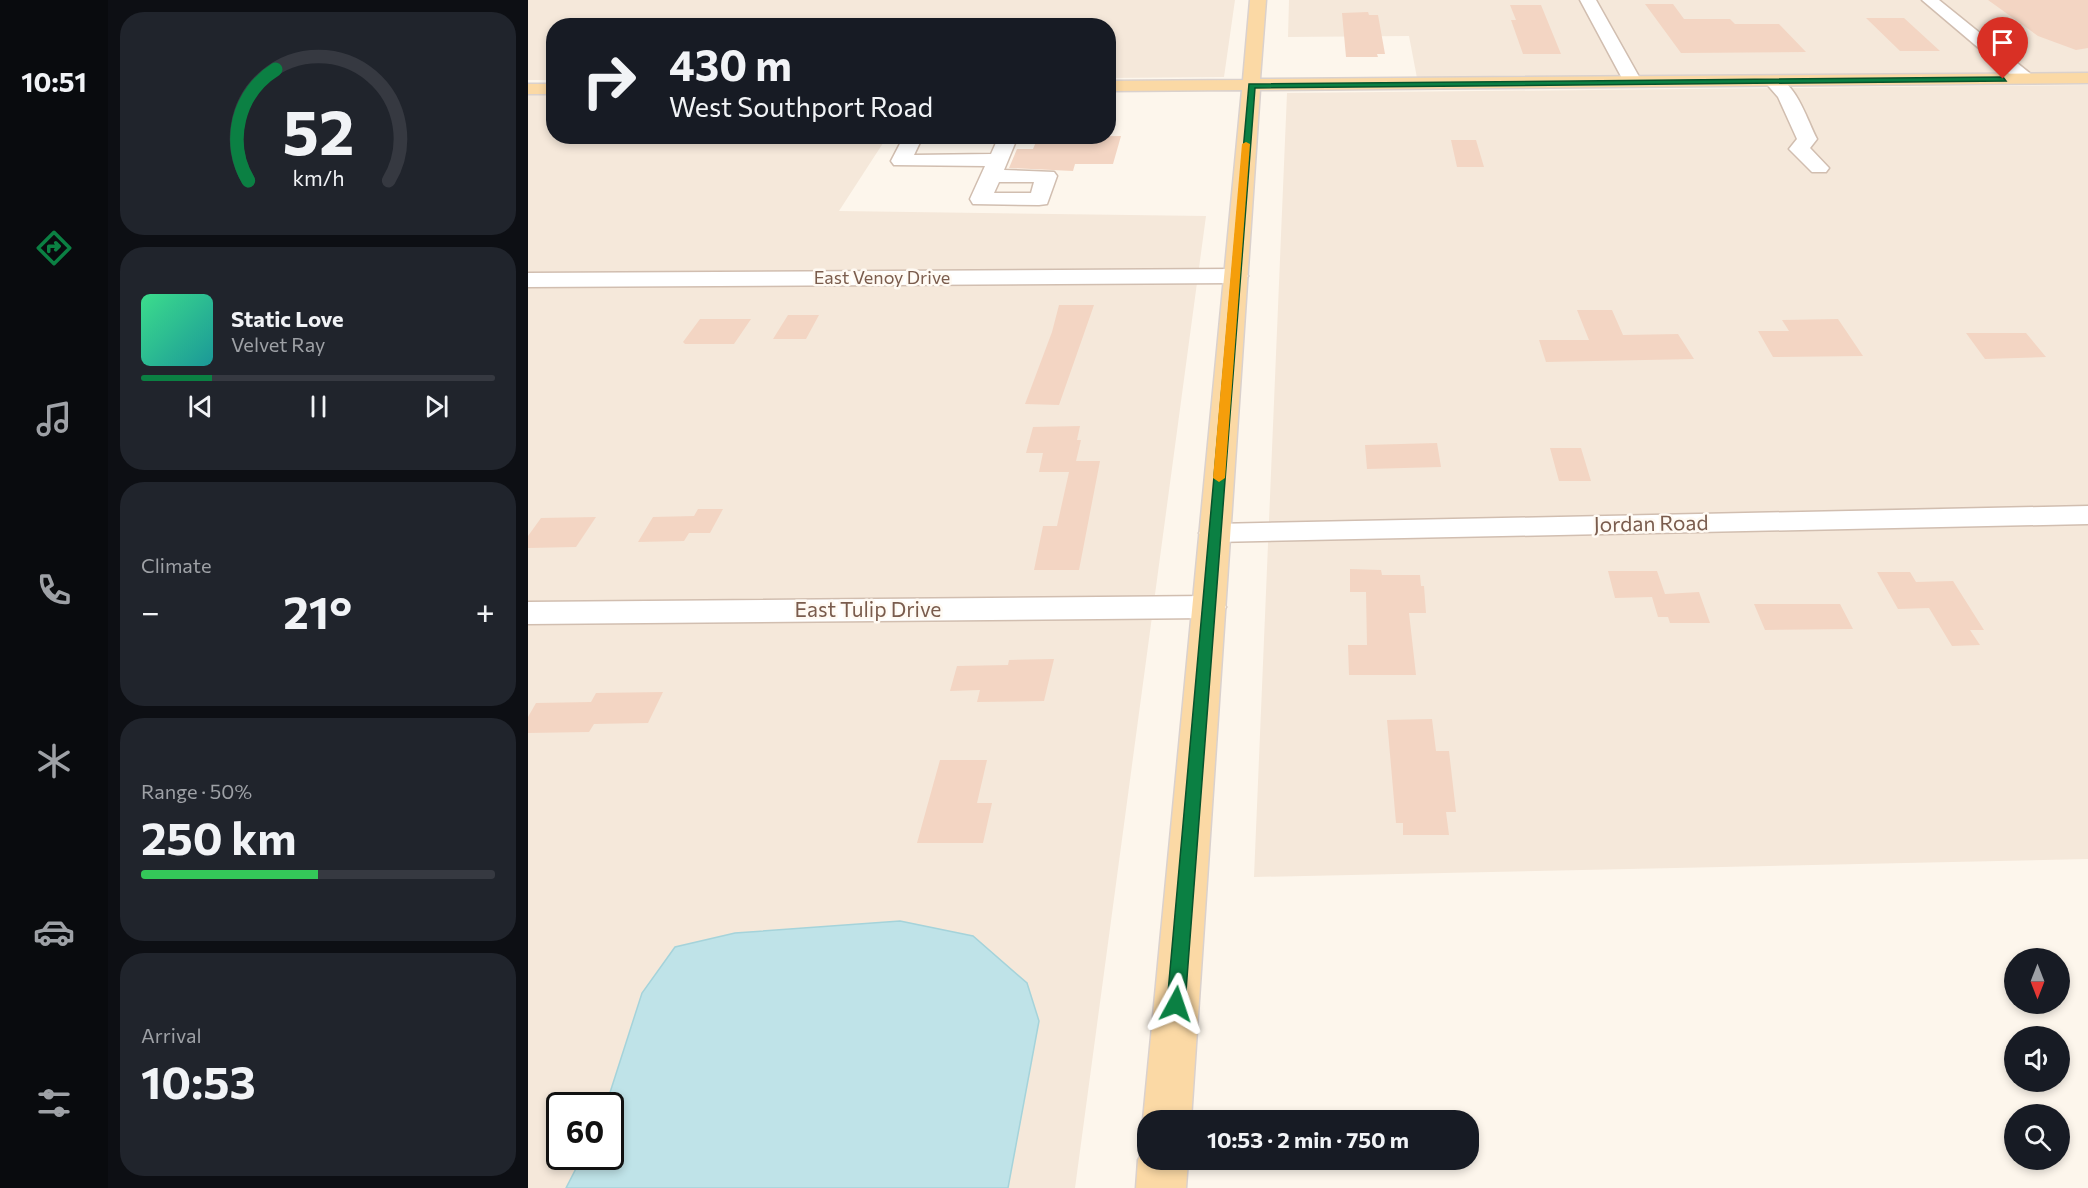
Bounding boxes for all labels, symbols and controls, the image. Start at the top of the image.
pin [1977,17,2028,79]
icon: arrive [1986,26,2019,59]
text: 430 m [669,38,792,90]
icon: right [570,42,648,120]
text: 10:51 [21,65,87,98]
text: West Southport Road [669,90,933,123]
text: 52 [282,92,354,168]
text: km/h [292,164,344,190]
icon: directions [33,227,75,269]
street label: East Venoy Drive [814,266,950,288]
text: Static Love [231,305,344,332]
text: Velvet Ray [231,332,325,356]
icon: previous [184,390,217,423]
icon: pause [302,390,335,423]
icon: next [420,390,453,423]
icon: music [33,398,75,440]
street label: Jordan Road [1593,509,1709,536]
text: Climate [141,553,211,577]
icon: phone [33,569,75,611]
text: 21° [283,583,352,638]
text: − [141,590,160,631]
text: + [476,590,495,631]
street label: East Tulip Drive [795,596,941,621]
icon: climate [33,740,75,782]
text: Range · 50% [141,779,252,803]
text: 250 km [141,809,296,864]
icon: car [33,911,75,953]
north arrow [2004,948,2070,1014]
map controls [2004,948,2070,1170]
position arrow [1144,972,1208,1036]
text: Arrival [141,1023,202,1047]
button: sound [2004,1026,2070,1092]
text: 10:53 [141,1053,256,1108]
icon: filters [33,1082,75,1124]
speed limit sign: 60 [546,1092,624,1170]
button: search [2004,1104,2070,1170]
text: 10:53 · 2 min · 750 m [1207,1126,1409,1153]

